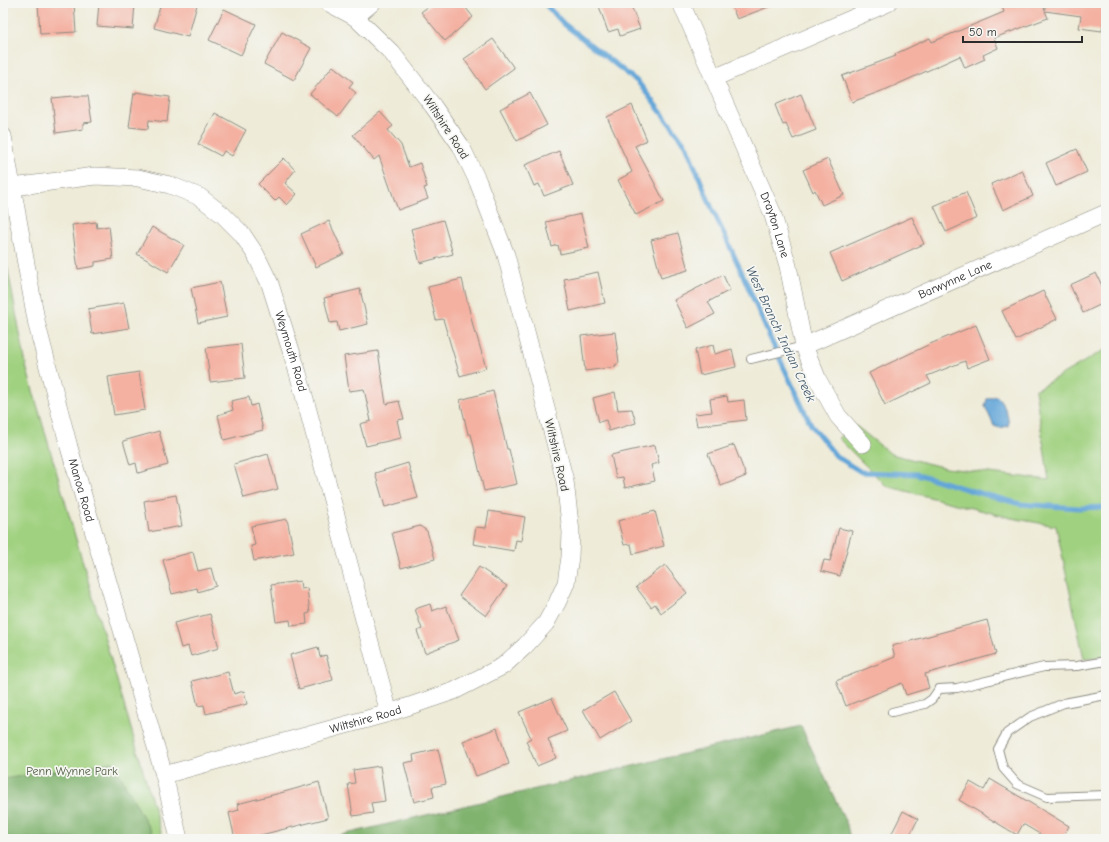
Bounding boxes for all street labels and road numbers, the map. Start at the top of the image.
street label: Wiltshire Road [420,92,472,162]
street label: Drayton Lane [757,190,792,259]
street label: Barwynne Lane [916,257,994,302]
street label: Weymouth Road [272,310,310,393]
street label: Wiltshire Road [542,417,572,493]
street label: Manoa Road [66,457,97,523]
street label: Wiltshire Road [328,702,403,736]

